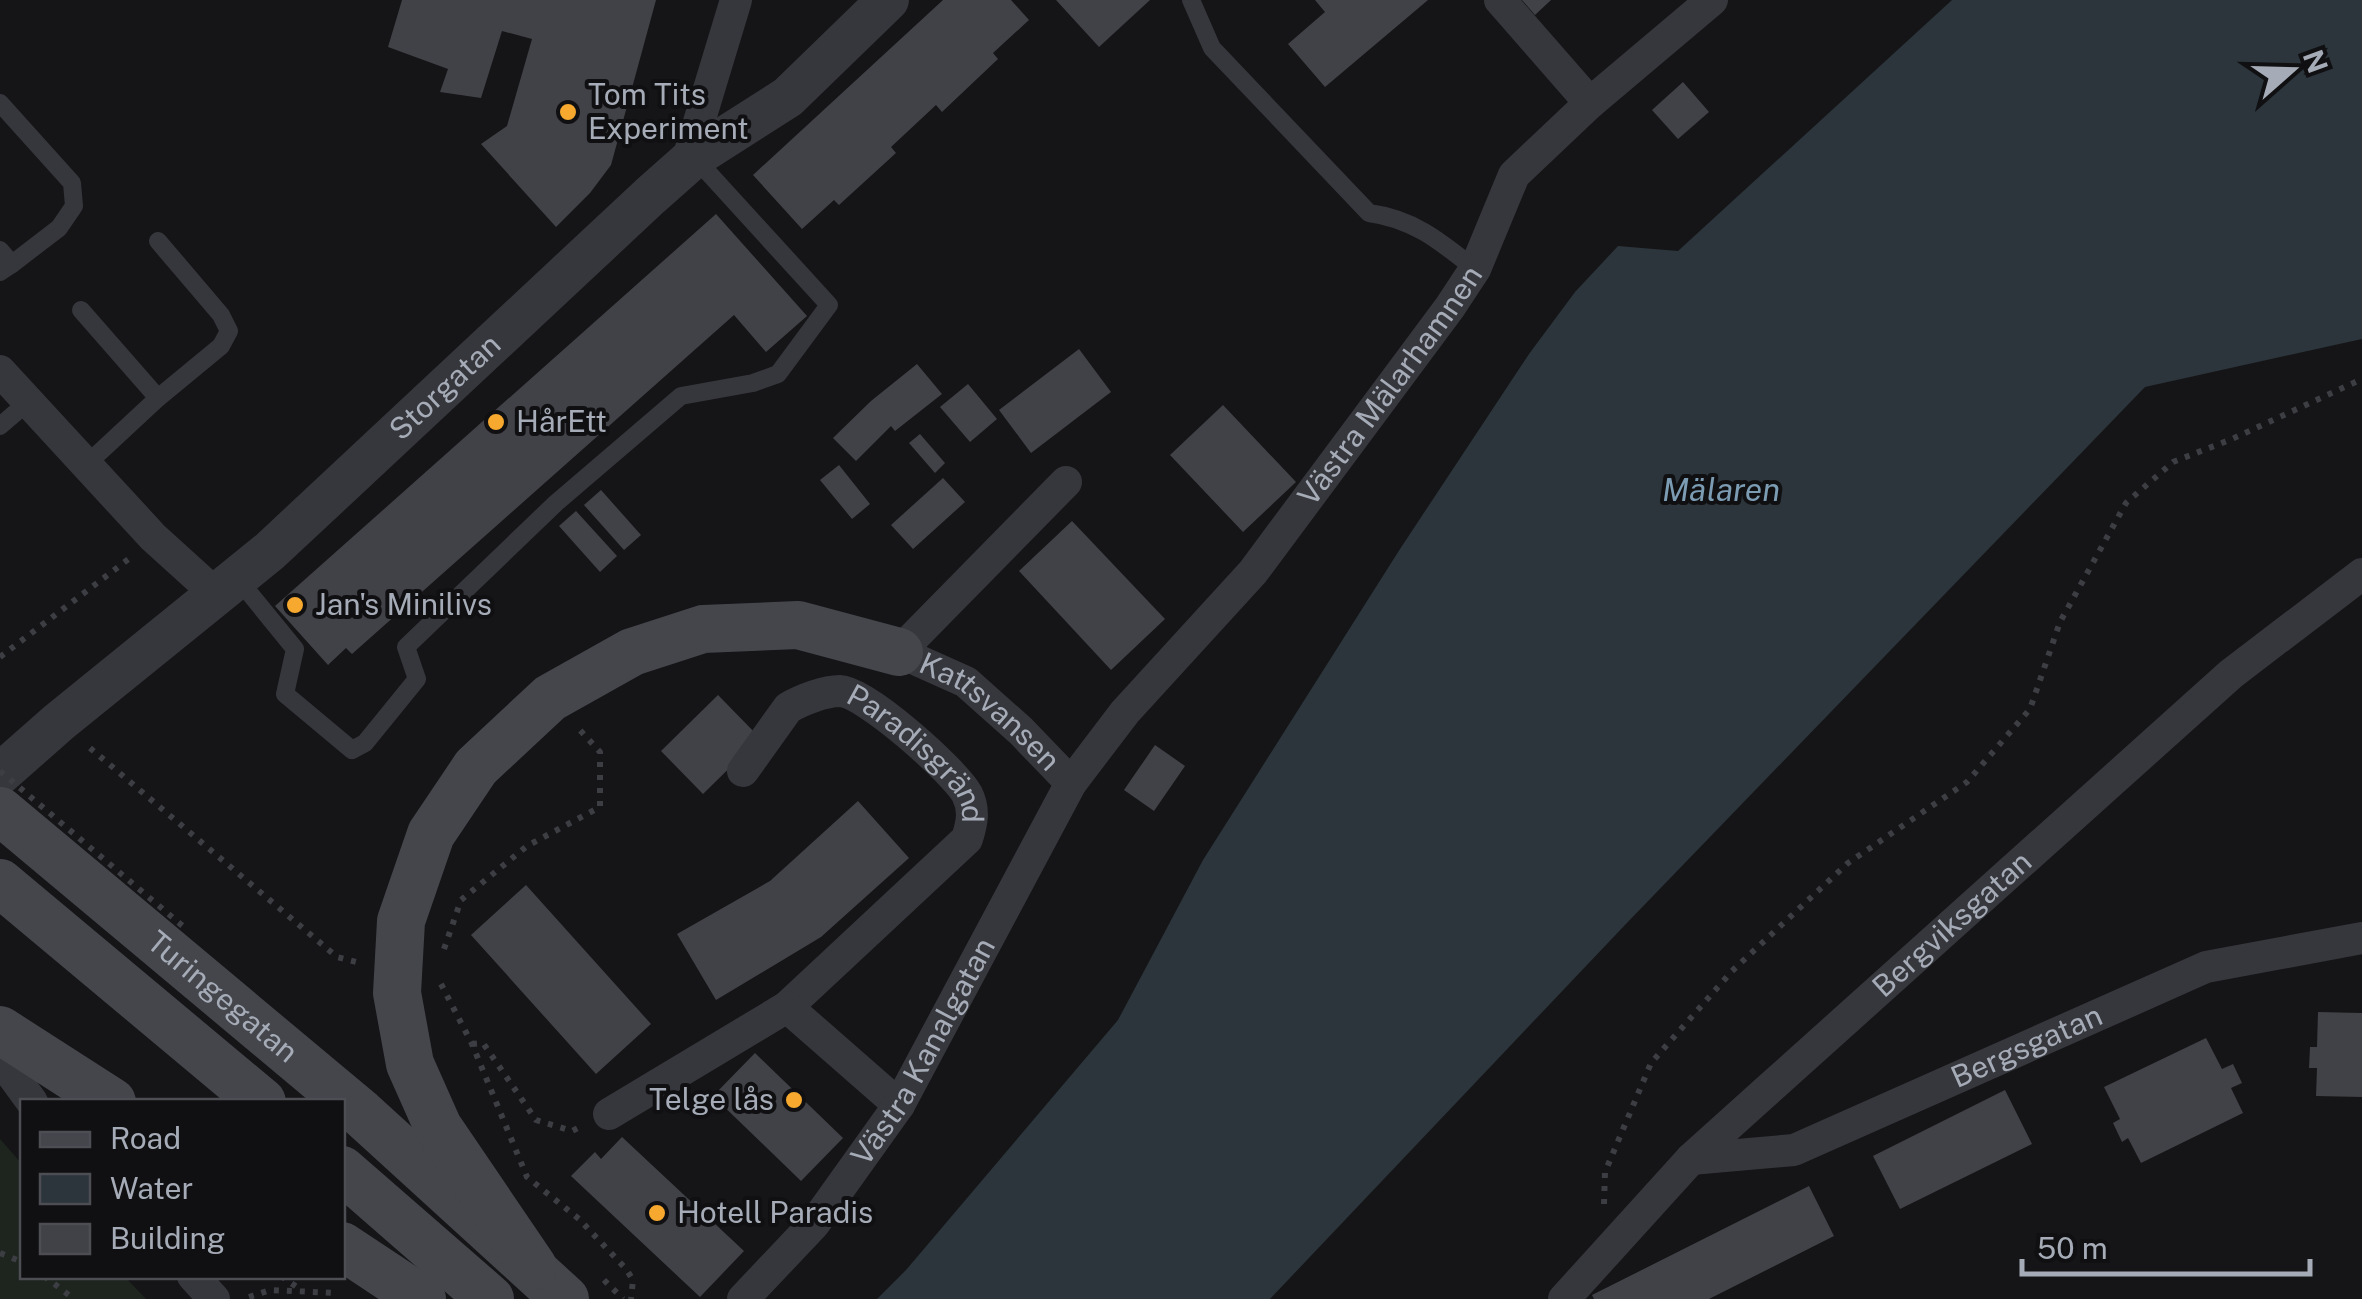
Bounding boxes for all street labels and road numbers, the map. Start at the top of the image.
street label: Västra Mälarhamnen [1290,258,1489,512]
street label: Storgatan [382,326,507,447]
street label: Kattsvansen [914,645,1068,778]
street label: Paradisgränd [841,676,991,823]
street label: Bergviksgatan [1865,843,2038,1004]
street label: Turingegatan [141,923,306,1070]
street label: Västra Kanalgatan [843,931,1002,1172]
street label: Bergsgatan [1945,997,2107,1095]

